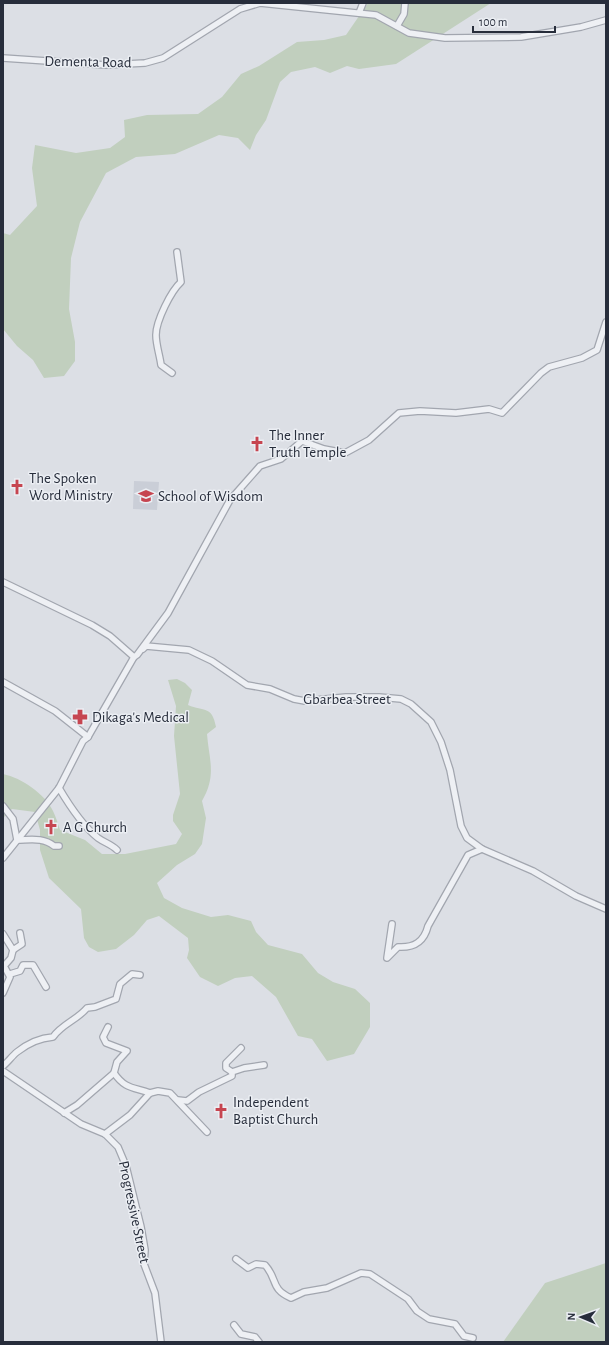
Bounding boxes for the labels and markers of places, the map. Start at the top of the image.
place label: The Inner Truth Temple [269,428,347,460]
church icon: The Inner Truth Temple [248,435,266,453]
place label: The Spoken Word Ministry [29,471,113,503]
church icon: The Spoken Word Ministry [8,478,26,496]
school or university icon: School of Wisdom [137,487,155,505]
place label: School of Wisdom [158,489,263,504]
pharmacy icon: Dikaga's Medical [71,708,89,726]
place label: Dikaga's Medical [92,710,189,725]
church icon: A G Church [42,818,60,836]
place label: A G Church [63,820,127,835]
place label: Independent Baptist Church [233,1095,318,1127]
church icon: Independent Baptist Church [212,1102,230,1120]

